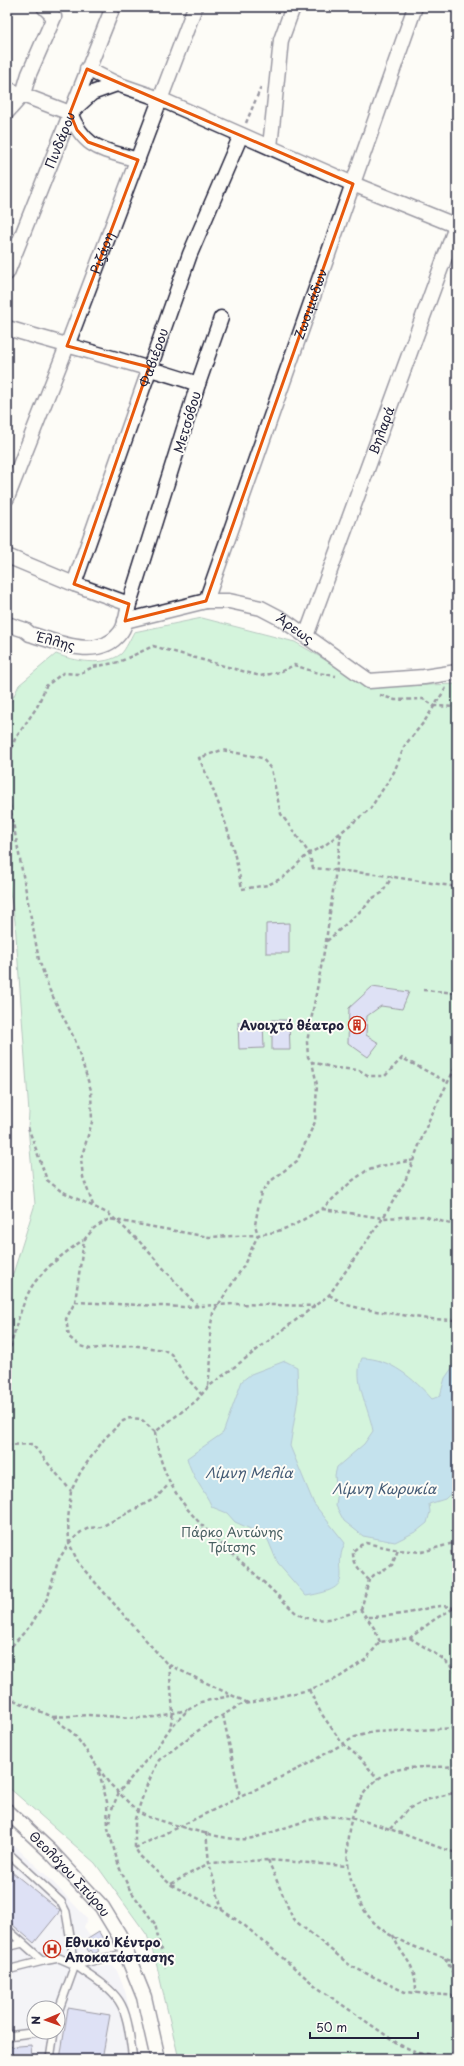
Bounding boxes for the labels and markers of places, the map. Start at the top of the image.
place label: Ανοιχτό θέατρο [240,1015,344,1034]
building icon: Ανοιχτό θέατρο [347,1015,367,1035]
place label: Εθνικό Κέντρο Αποκατάστασης [65,1932,174,1966]
hospital icon: Εθνικό Κέντρο Αποκατάστασης [42,1939,62,1959]

